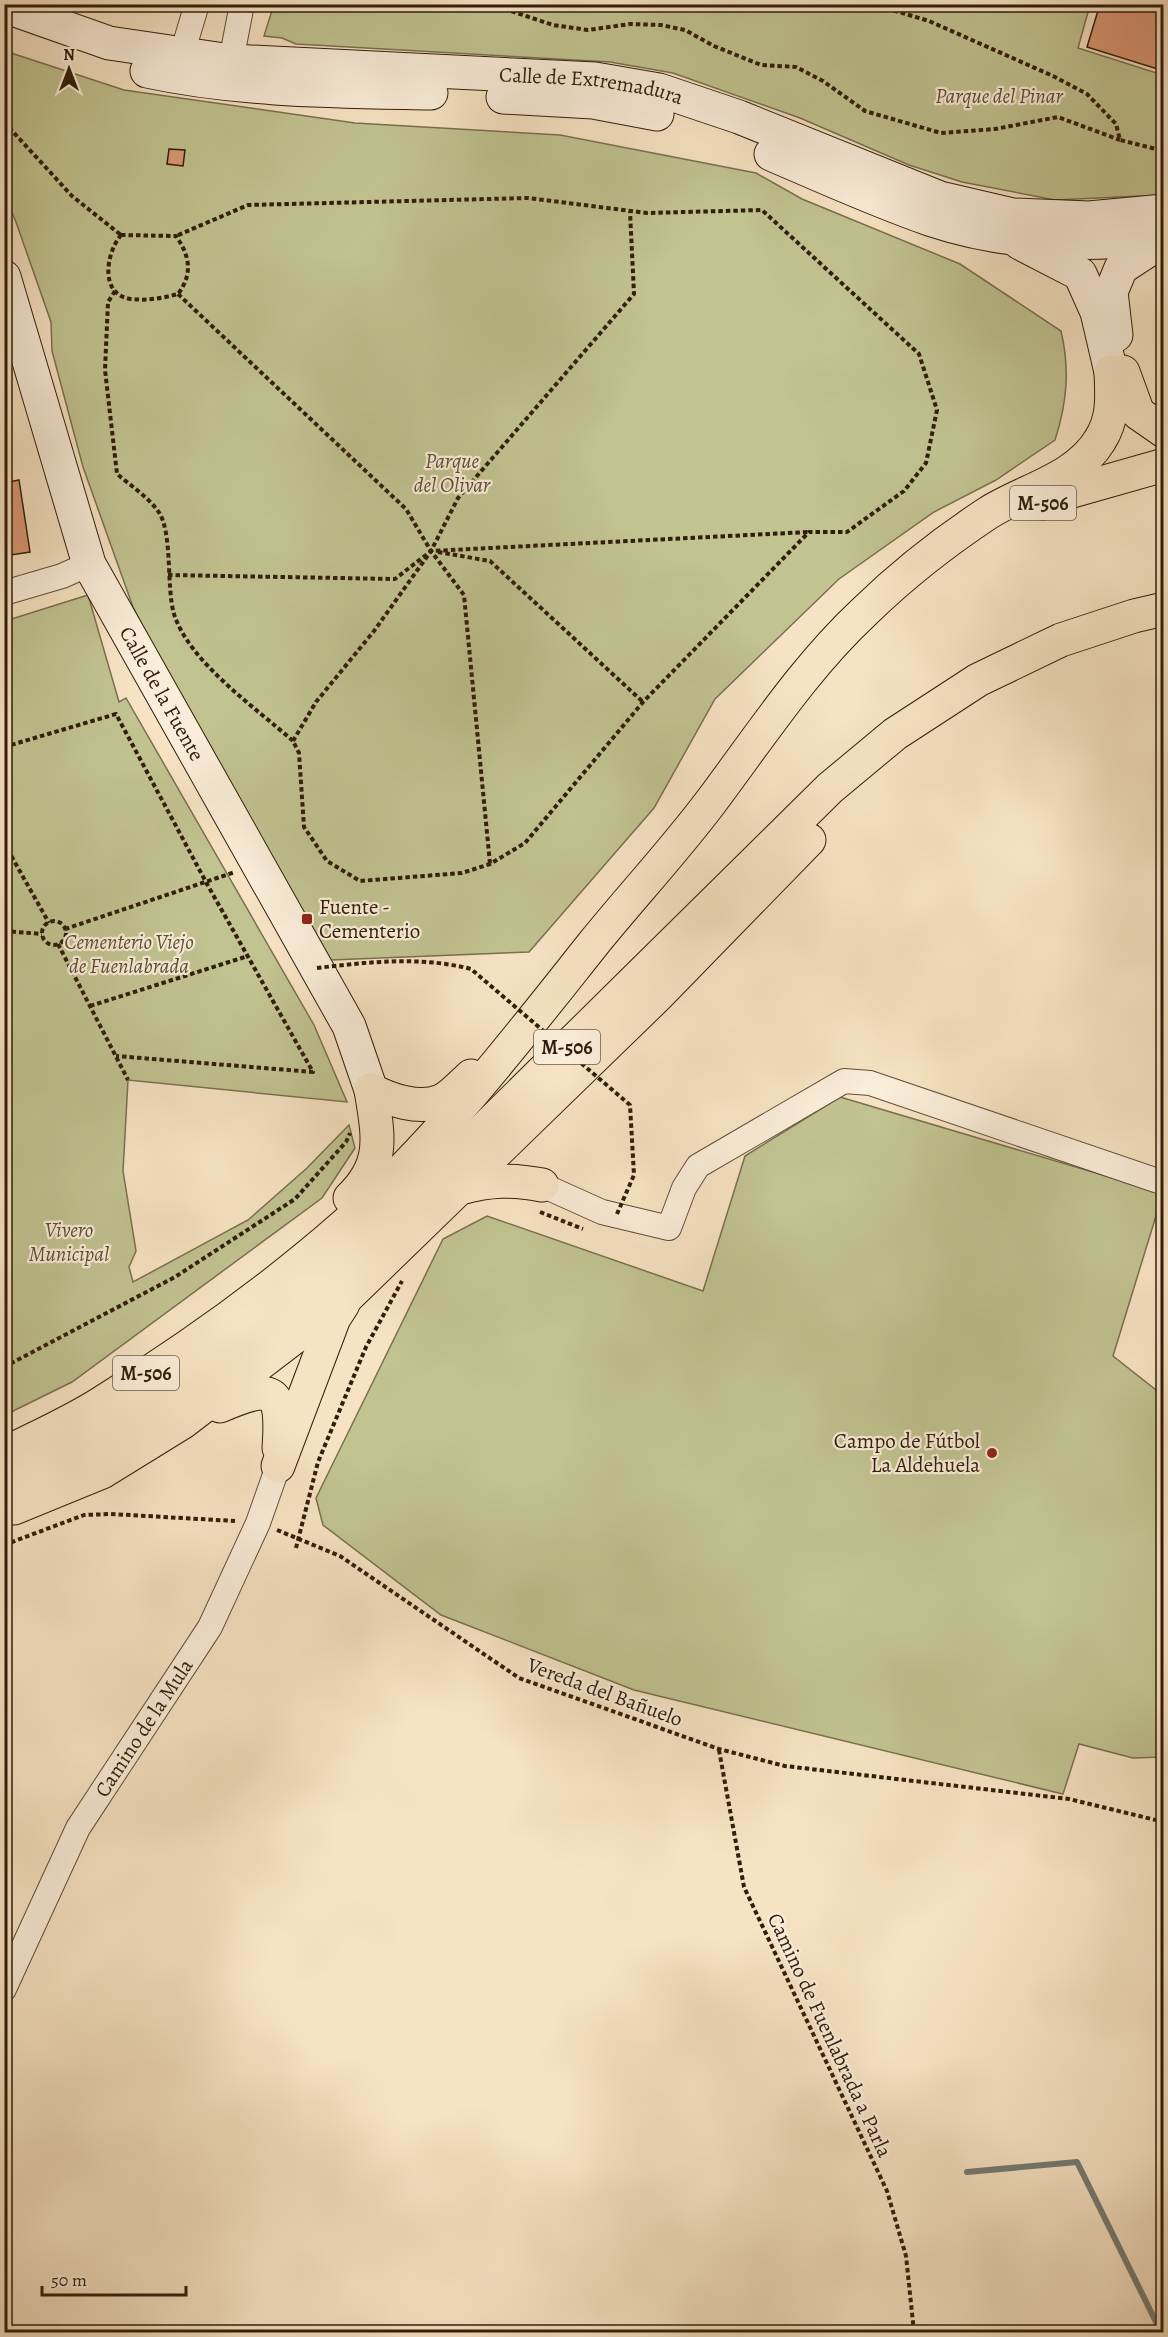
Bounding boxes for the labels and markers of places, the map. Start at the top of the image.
place label: Fuente - Cementerio [319,893,420,945]
marker: Fuente - Cementerio [300,912,314,926]
place label: Campo de Fútbol La Aldehuela [834,1427,980,1479]
marker: Campo de Fútbol La Aldehuela [985,1446,999,1460]

